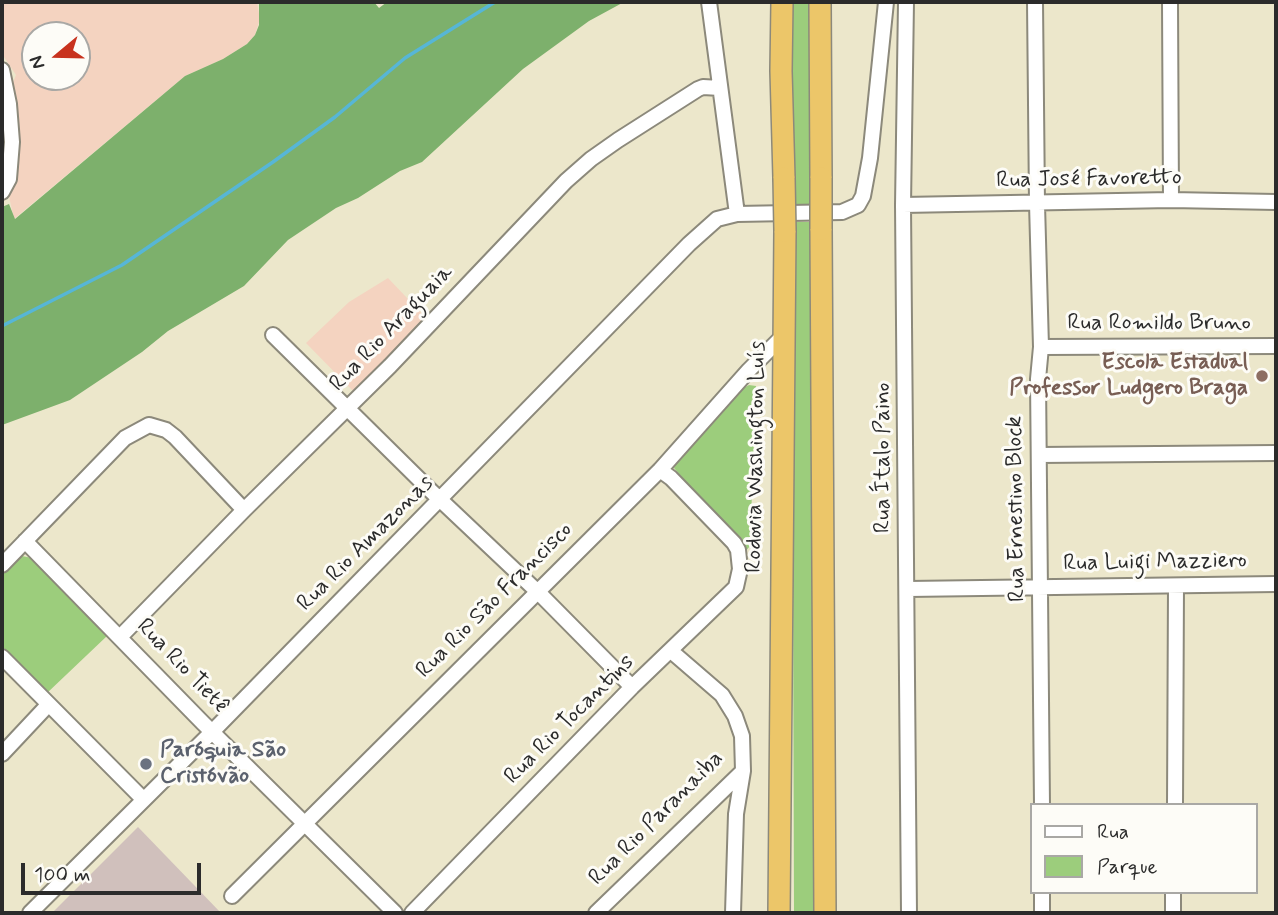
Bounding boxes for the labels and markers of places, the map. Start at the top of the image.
place label: Escola Estadual Professor Ludgero Braga [1009,349,1248,403]
marker: Escola Estadual Professor Ludgero Braga [1254,368,1270,384]
place label: Paróquia São Cristóvão [160,737,286,791]
marker: Paróquia São Cristóvão [138,756,154,772]

